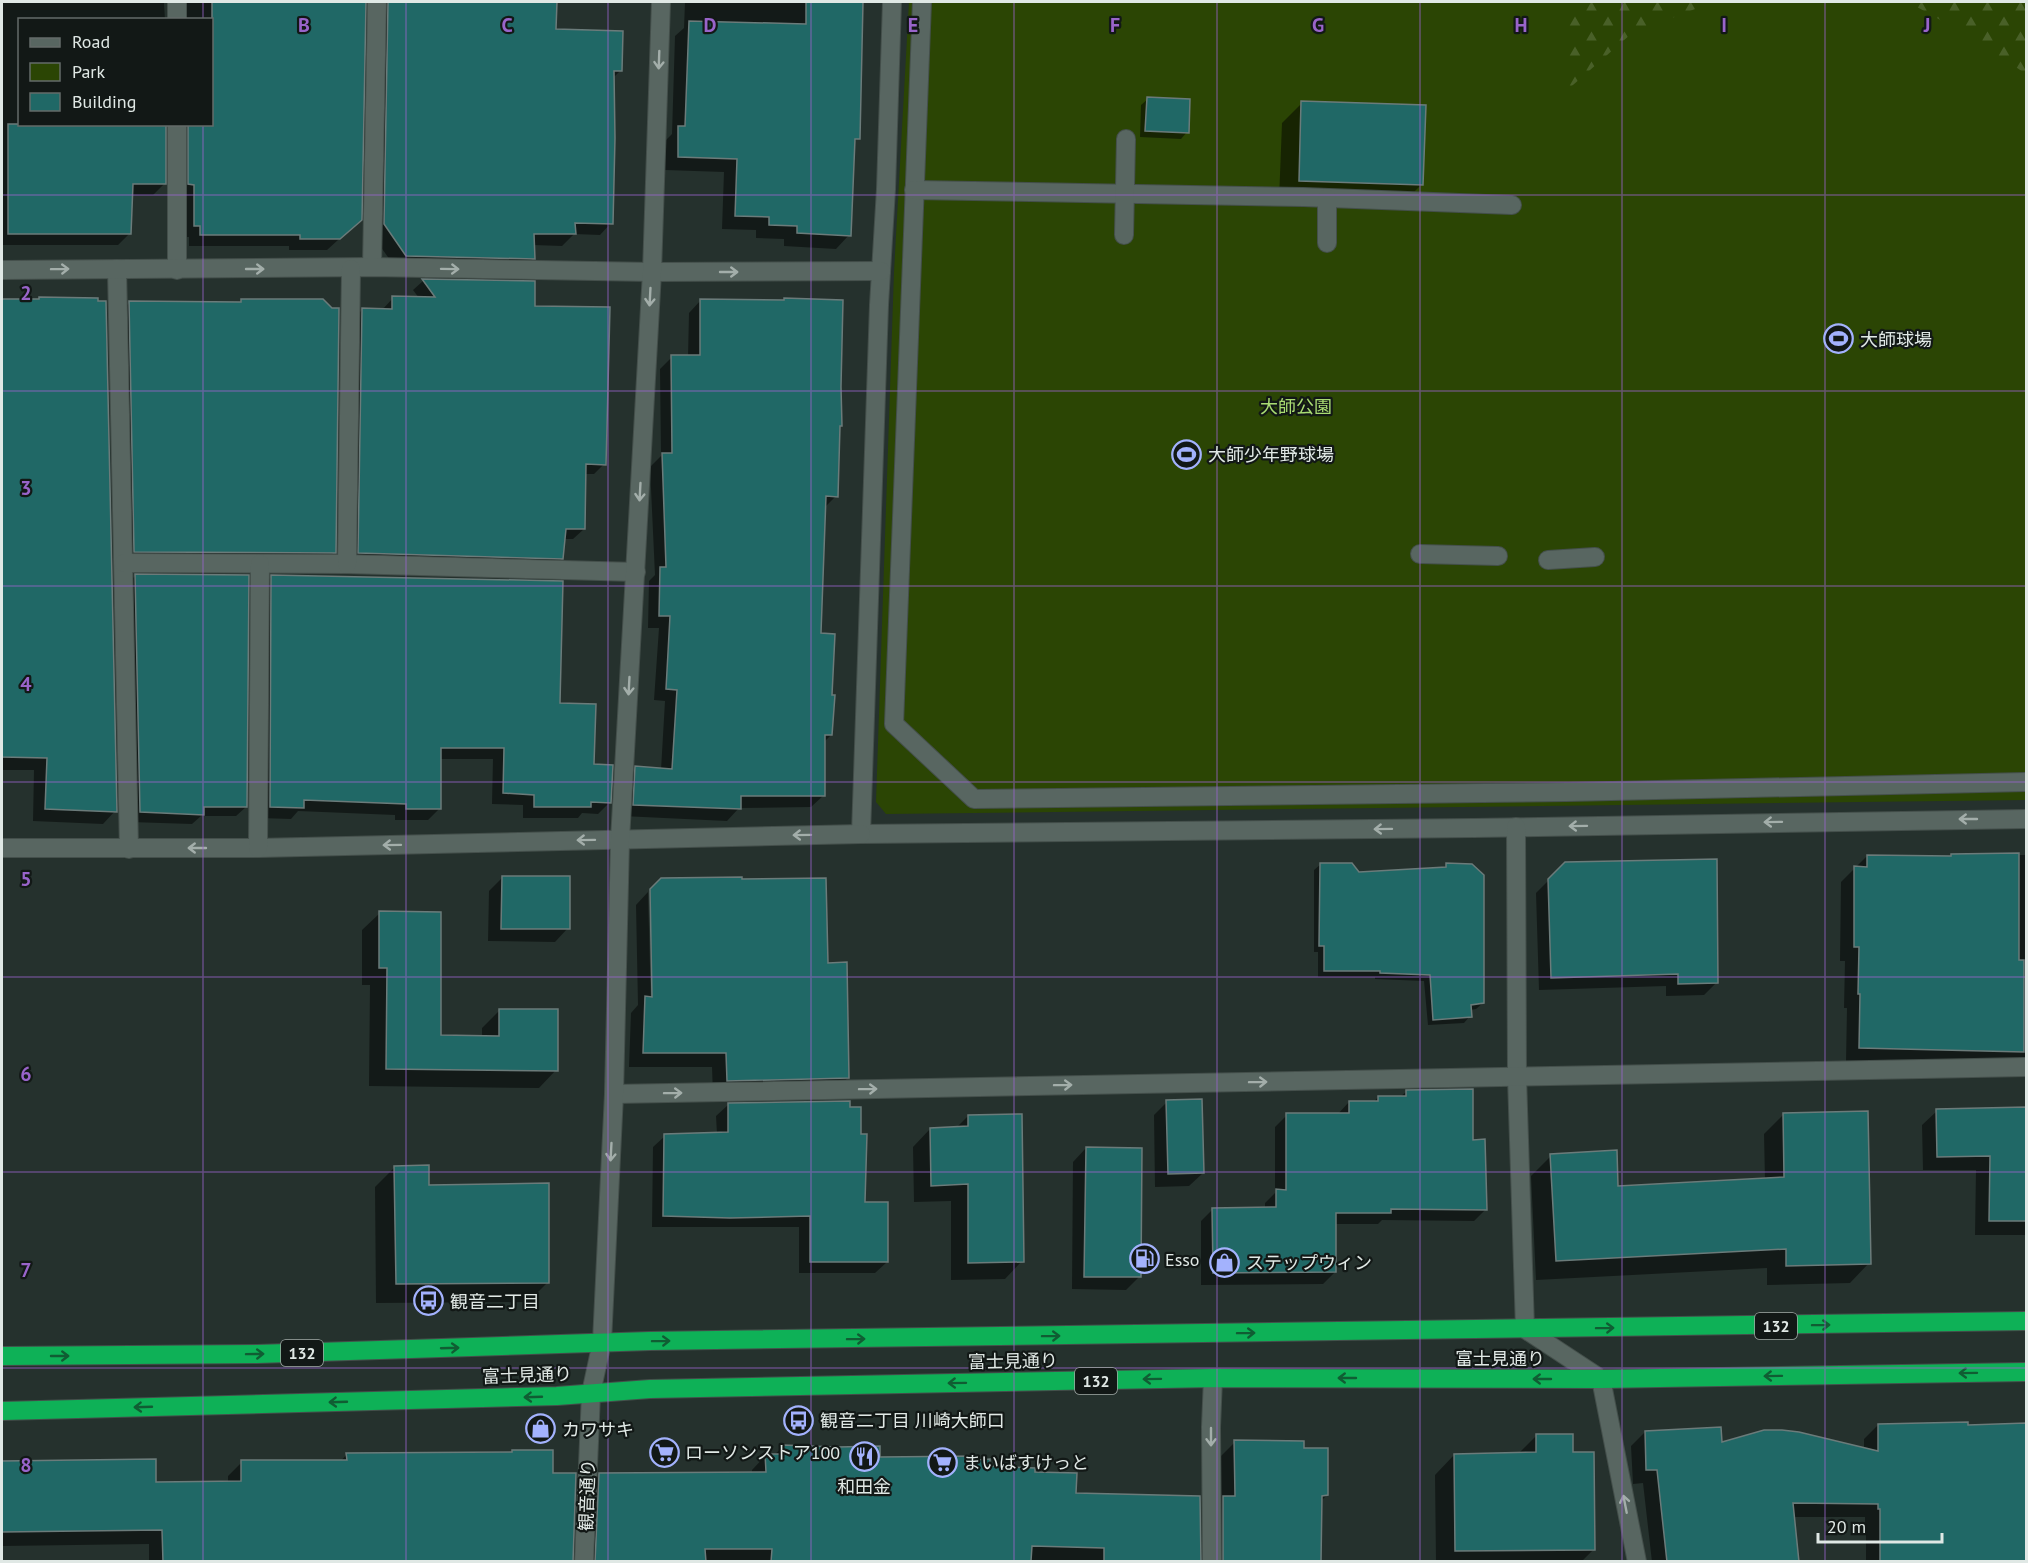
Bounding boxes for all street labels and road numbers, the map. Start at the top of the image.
road number: 132 [1755,1313,1797,1339]
road number: 132 [281,1340,323,1366]
street label: 富士見通り [1455,1347,1545,1370]
street label: 富士見通り [968,1349,1058,1373]
street label: 富士見通り [482,1362,572,1388]
road number: 132 [1075,1368,1117,1394]
street label: 観音通り [574,1459,600,1531]

